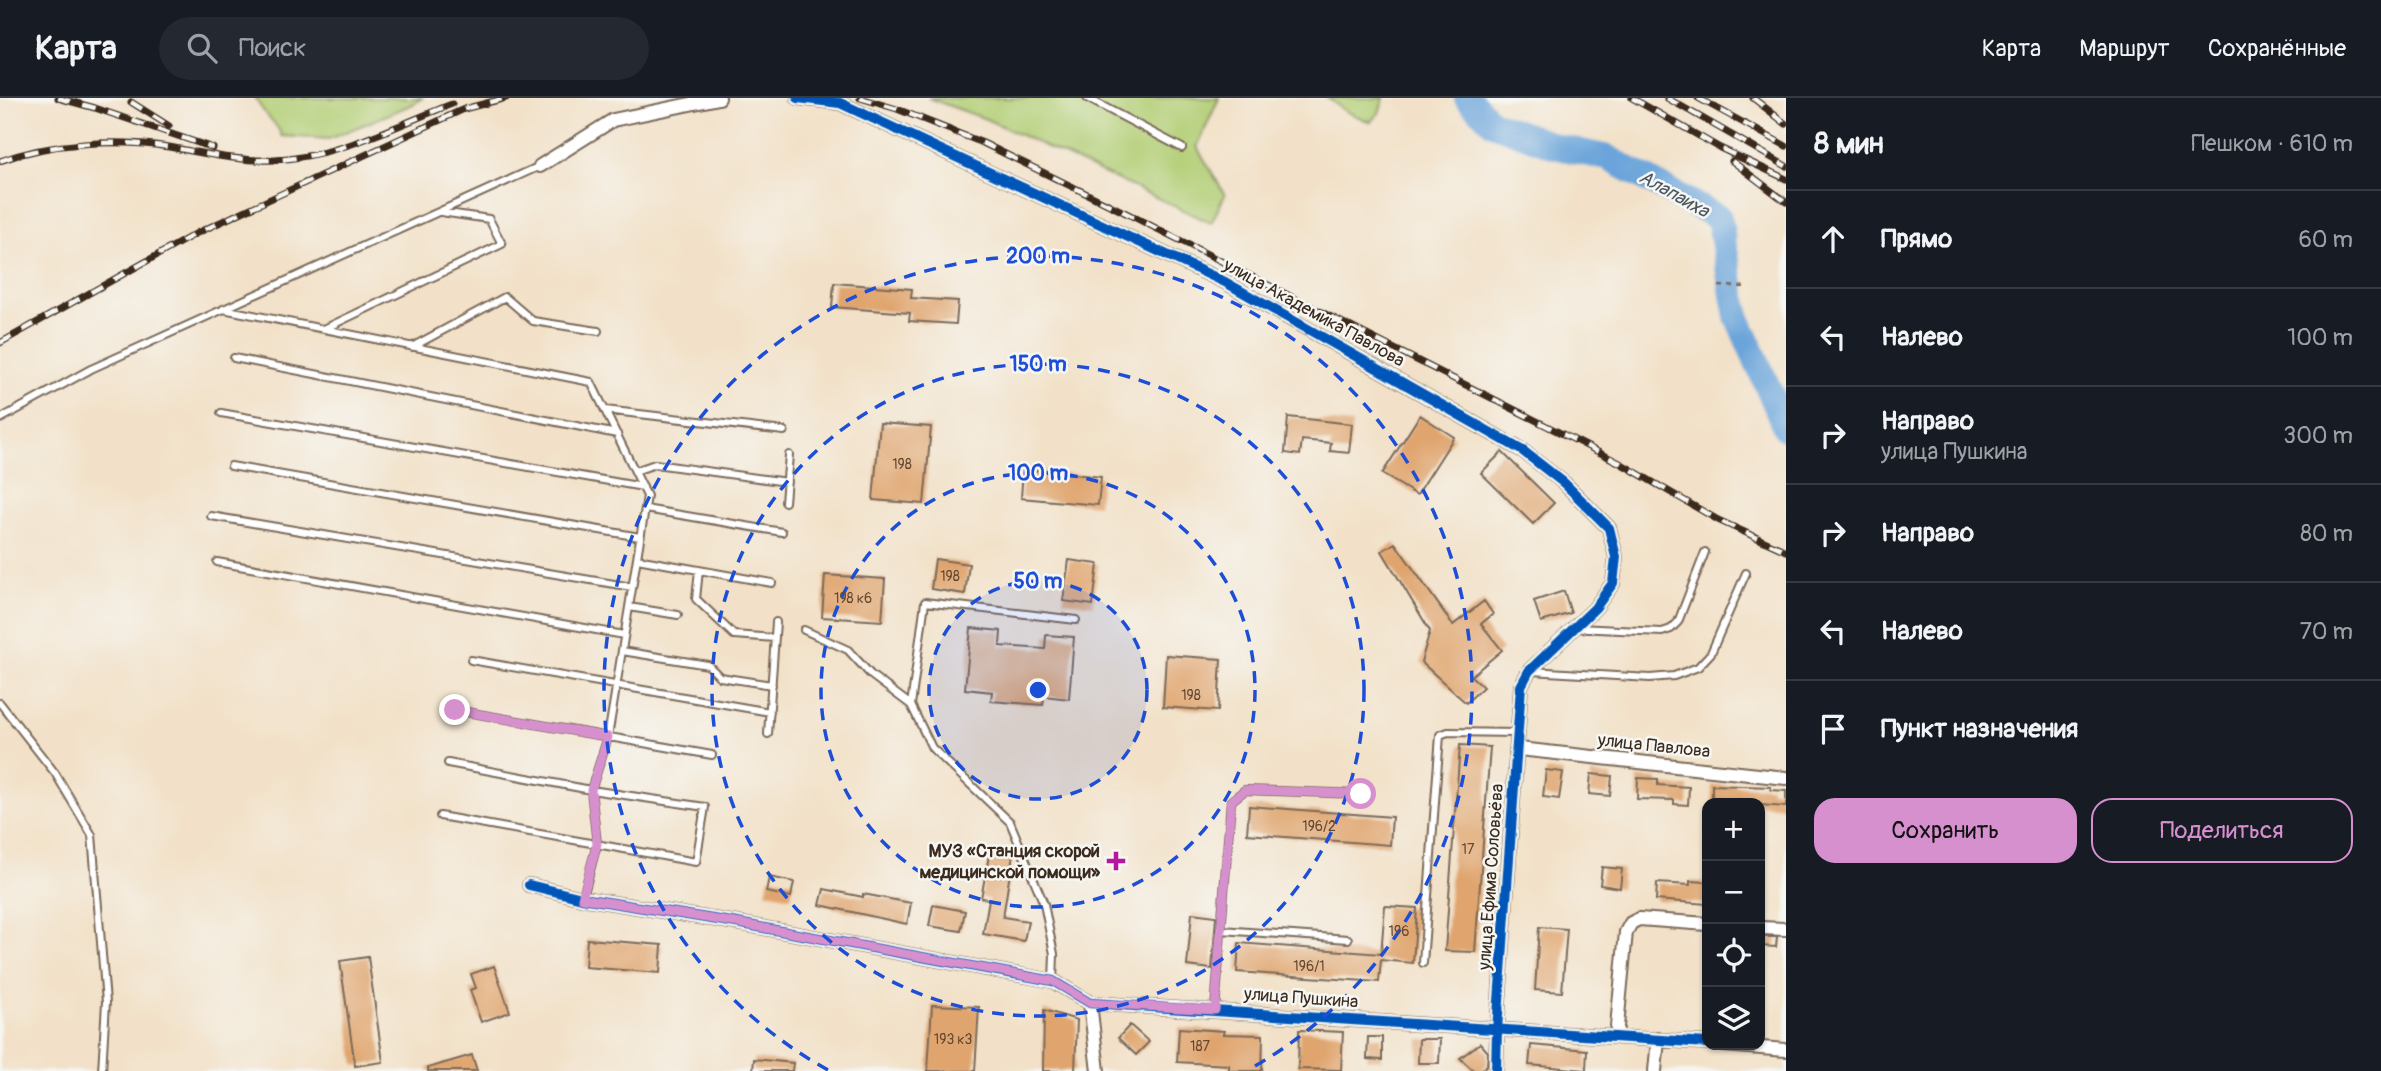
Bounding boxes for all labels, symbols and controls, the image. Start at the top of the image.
search box [159,17,649,80]
text: Карта [35,28,117,69]
icon: search [183,29,221,67]
text: Поиск [239,32,307,64]
text: Карта [1982,34,2041,63]
text: Маршрут [2079,34,2170,63]
text: Сохранённые [2208,34,2346,63]
text: 8 мин [1814,125,1884,162]
text: Пешком · 610 m [2191,129,2353,158]
water label: Алапаиха [1635,165,1714,224]
icon: ahead [1814,220,1852,258]
text: Прямо [1881,223,1952,255]
text: 60 m [2298,225,2353,254]
text: 200 m [1006,243,1070,270]
street label: улица Академика Павлова [1219,253,1409,372]
icon: left [1814,318,1852,356]
text: Налево [1881,321,1963,353]
text: 100 m [2287,323,2353,352]
text: 150 m [1009,351,1067,378]
text: Направо [1881,405,1974,437]
icon: right [1814,416,1852,454]
text: 300 m [2283,421,2353,450]
text: улица Пушкина [1881,437,2027,466]
house number: 198 [892,456,912,473]
text: 100 m [1008,460,1068,487]
icon: right [1814,514,1852,552]
text: Направо [1881,517,1974,549]
text: 80 m [2300,519,2353,548]
house number: 198 [940,568,960,585]
text: 50 m [1014,568,1063,595]
house number: 198 к6 [834,590,872,607]
icon: left [1814,612,1852,650]
text: Налево [1881,615,1963,647]
text: 70 m [2300,617,2353,646]
centre of rings [1026,678,1050,702]
house number: 198 [1181,687,1201,704]
route end [439,694,470,725]
icon: arrive [1814,710,1852,748]
text: Пункт назначения [1881,713,2078,745]
street label: улица Павлова [1596,729,1711,763]
route start [1345,778,1376,809]
street label: улица Ефима Соловьёва [1473,783,1509,972]
map controls [1702,798,1765,1050]
button: + [1702,798,1765,861]
button: Сохранить [1814,798,2077,863]
button: Поделиться [2091,798,2353,863]
house number: 196/2 [1302,818,1336,835]
place label: МУЗ «Станция скорой медицинской помощи» [920,840,1101,884]
house number: 17 [1462,841,1475,858]
marker: МУЗ «Станция скорой медицинской помощи» [1106,851,1126,871]
button: − [1702,861,1765,924]
house number: 196 [1389,923,1409,940]
button: locate [1702,924,1765,987]
house number: 196/1 [1293,958,1325,975]
street label: улица Пушкина [1242,982,1359,1013]
button: layers [1702,987,1765,1050]
house number: 193 к3 [934,1031,972,1048]
house number: 187 [1190,1038,1211,1055]

